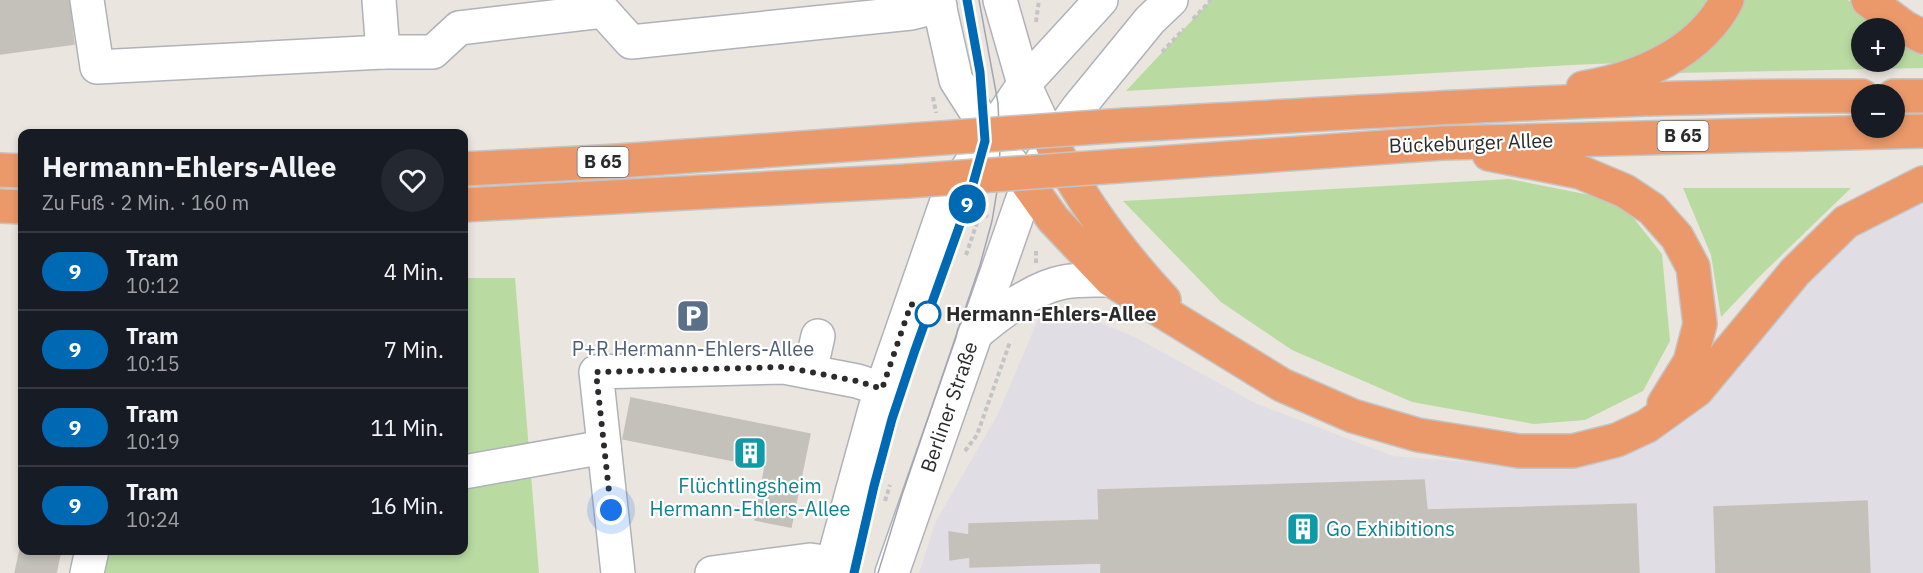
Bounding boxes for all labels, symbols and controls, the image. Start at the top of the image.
map controls [1851,18,1905,138]
button: + [1851,18,1905,72]
button: − [1851,84,1905,138]
road number: B 65 [1658,121,1708,151]
street label: Bückeburger Allee [1388,126,1554,159]
road number: B 65 [578,147,628,177]
text: Hermann-Ehlers-Allee [42,148,337,185]
button: heart [381,149,444,212]
line badge: 9 [948,184,986,224]
text: Zu Fuß · 2 Min. · 160 m [42,189,249,216]
text: 9 [961,190,973,218]
text: Tram [126,243,179,272]
text: 9 [69,257,81,285]
text: 4 Min. [384,257,444,286]
text: 10:12 [126,272,180,299]
parking icon: P+R Hermann-Ehlers-Allee [675,298,711,334]
place label: Hermann-Ehlers-Allee [946,300,1156,327]
marker: Hermann-Ehlers-Allee [915,301,941,327]
text: Tram [126,321,179,350]
text: 9 [69,335,81,363]
text: 7 Min. [384,335,444,364]
place label: P+R Hermann-Ehlers-Allee [572,335,814,362]
street label: Berliner Straße [914,338,984,476]
text: 10:15 [126,350,180,377]
text: Tram [126,399,179,428]
text: 9 [69,413,81,441]
text: 11 Min. [371,413,444,442]
text: 10:19 [126,428,180,455]
building icon: Flüchtlingsheim Hermann-Ehlers-Allee [732,435,768,471]
place label: Flüchtlingsheim Hermann-Ehlers-Allee [650,472,850,522]
text: Tram [126,477,179,506]
text: 9 [69,491,81,519]
text: 16 Min. [371,491,444,520]
your location [596,495,626,525]
text: 10:24 [126,506,180,533]
building icon: Go Exhibitions [1285,511,1321,547]
place label: Go Exhibitions [1326,515,1455,542]

